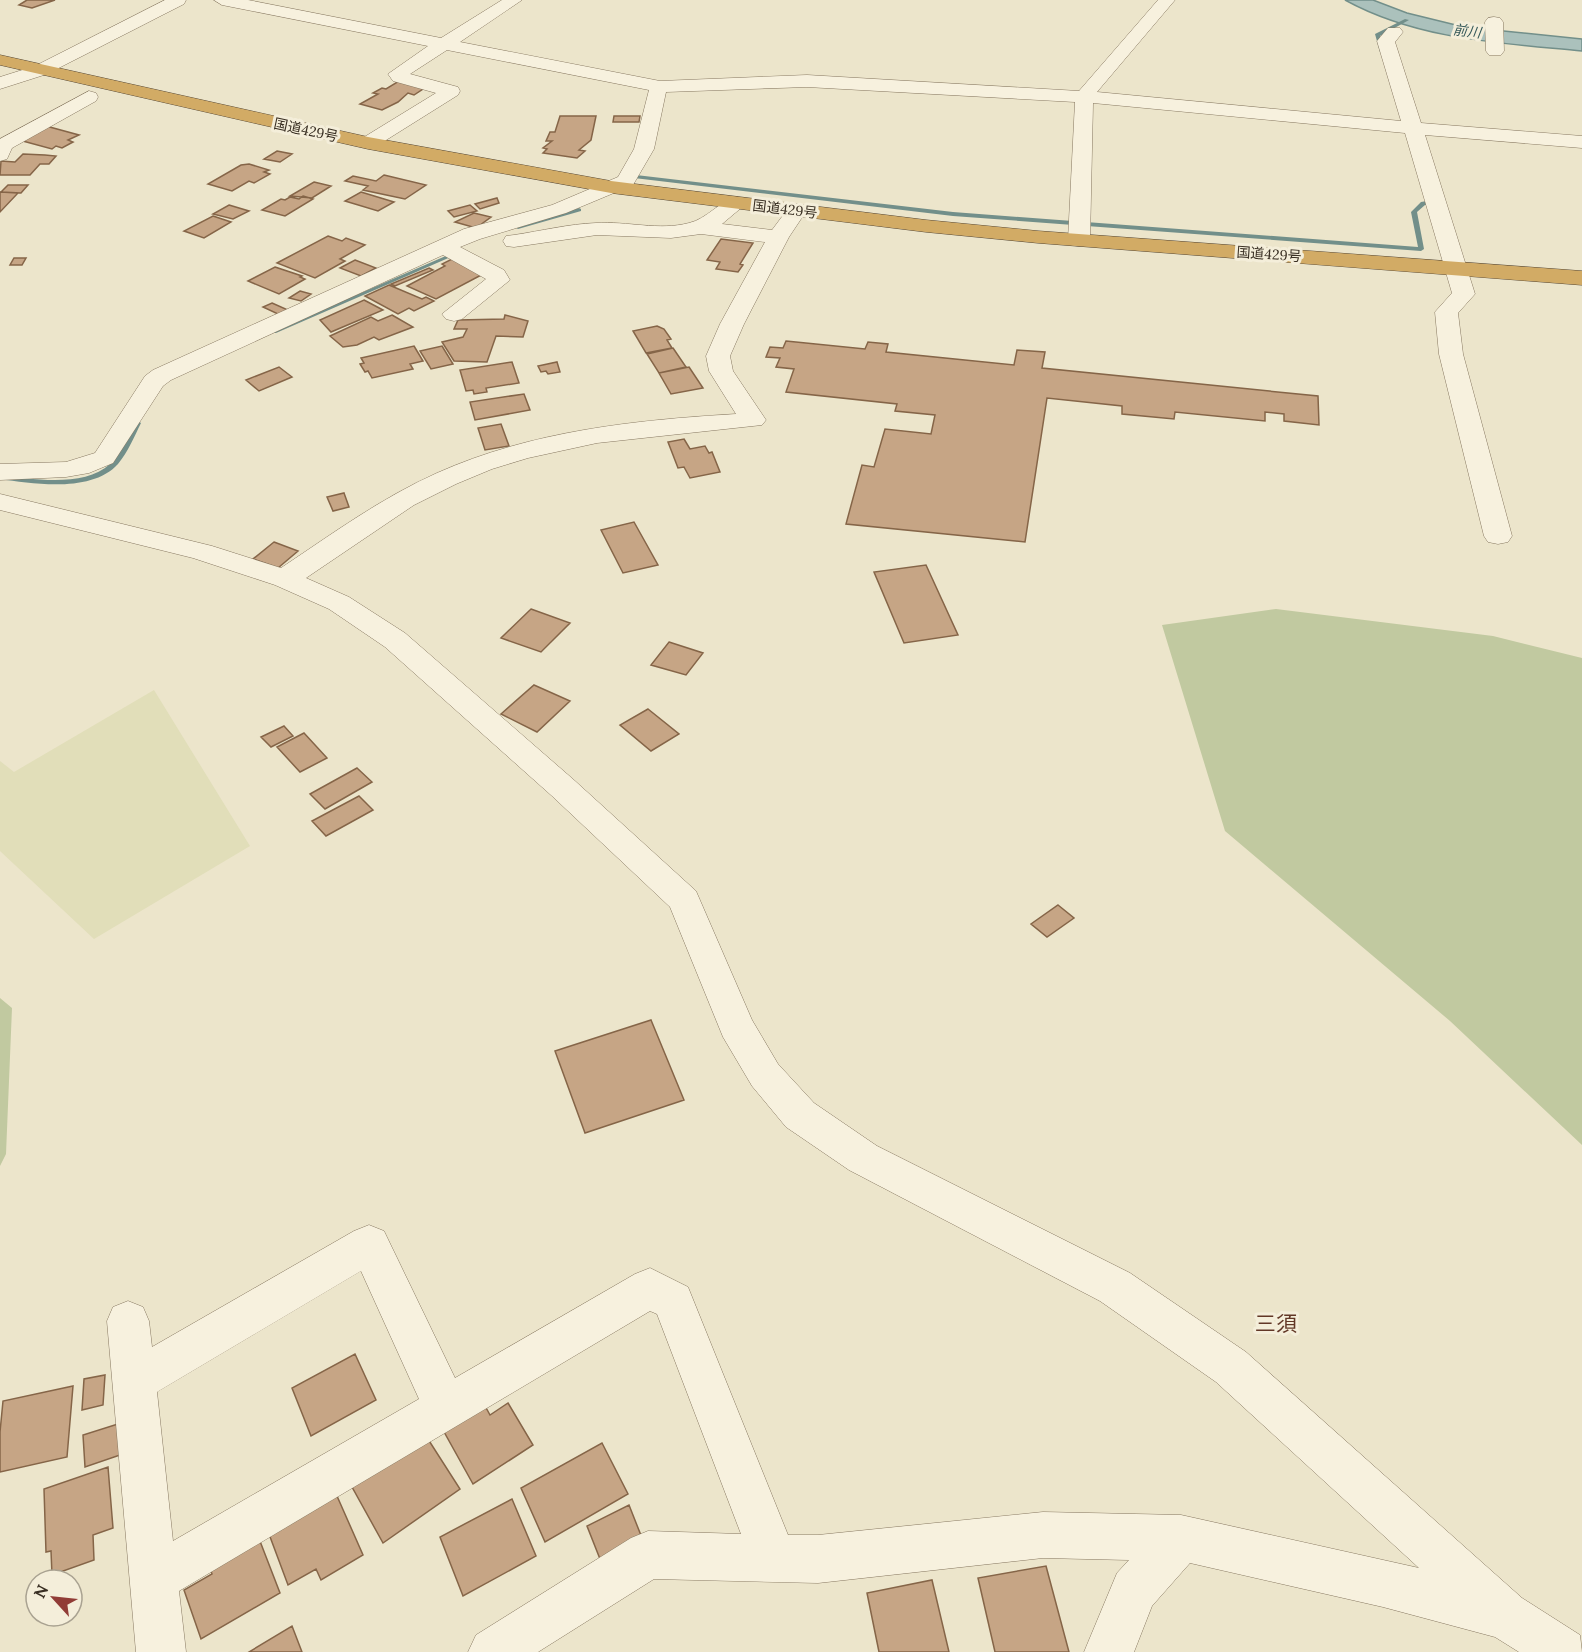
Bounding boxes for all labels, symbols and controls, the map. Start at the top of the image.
water label: 前川 [1452,20,1484,42]
street label: 国道429号 [272,114,340,146]
street label: 国道429号 [752,196,818,222]
street label: 国道429号 [1236,243,1302,265]
district label: 三須 [1255,1310,1297,1337]
north arrow [24,1568,84,1628]
text: N [29,1581,52,1601]

